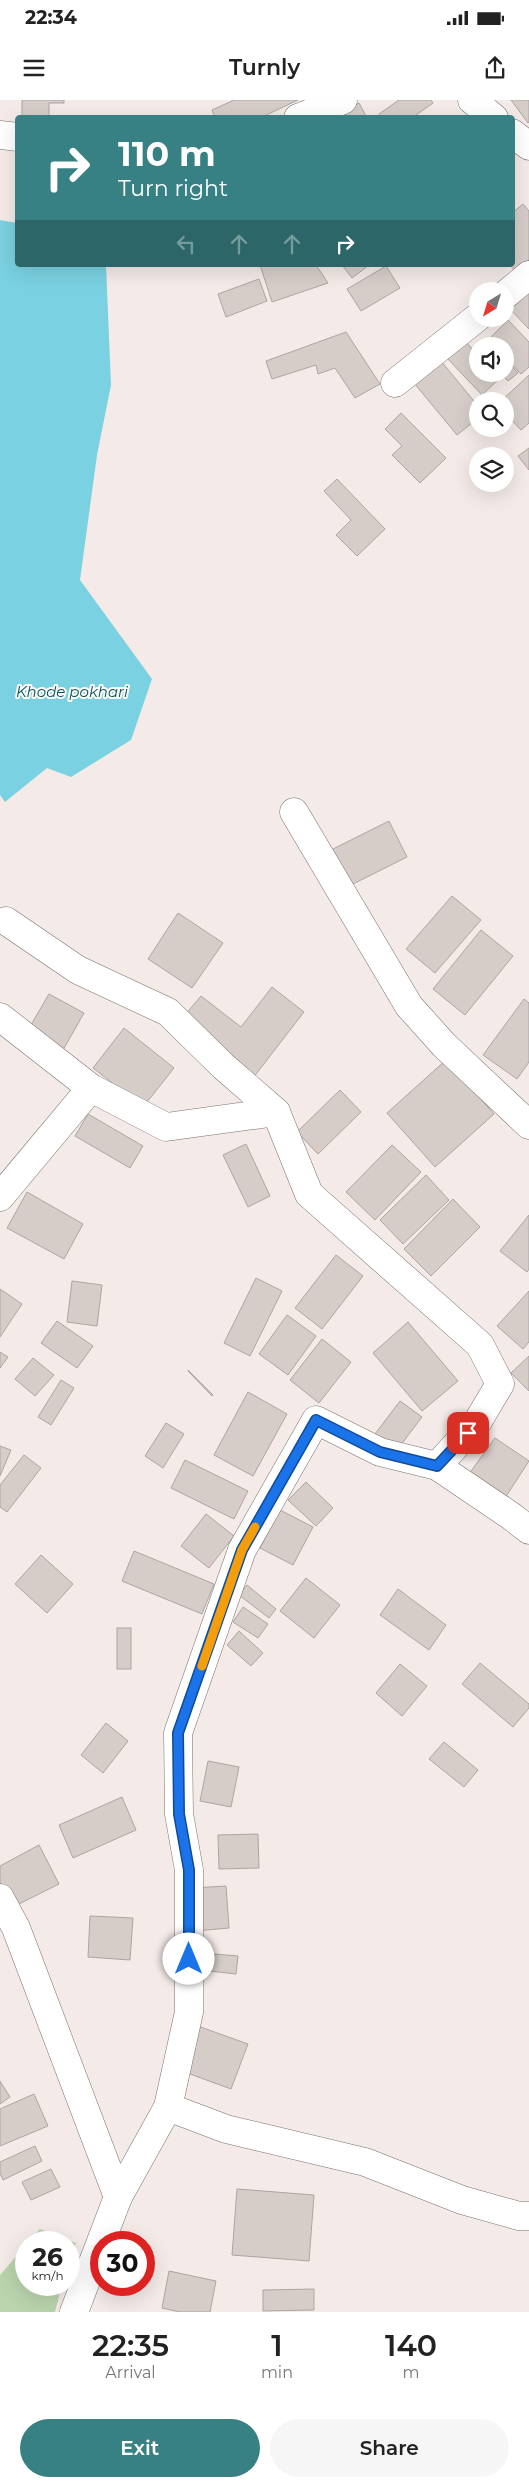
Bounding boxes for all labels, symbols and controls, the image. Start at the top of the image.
text: 22:34 [25,6,77,29]
icon: menu [20,54,48,82]
text: Turnly [229,54,300,81]
icon: share [481,54,509,82]
text: 110 m [118,132,216,175]
icon: right [35,135,100,200]
text: Turn right [118,175,228,202]
icon: left [172,230,200,258]
icon: ahead [225,230,253,258]
icon: ahead [278,230,306,258]
icon: right [331,230,359,258]
north arrow [469,282,514,328]
map controls [469,282,514,492]
button: sound [469,337,514,382]
button: search [469,392,514,437]
button: layers [469,447,514,492]
water label: Khode pokhari [16,682,129,701]
pin [447,1412,489,1454]
icon: arrive [454,1419,482,1447]
position arrow [162,1932,214,1984]
speed limit sign: 30 [90,2231,155,2296]
text: 26 [32,2242,63,2272]
text: km/h [31,2268,64,2283]
text: 22:35 [92,2327,169,2364]
text: 1 [271,2327,283,2364]
text: 140 [385,2327,437,2364]
text: Arrival [105,2363,156,2382]
text: min [261,2363,293,2382]
text: m [402,2363,419,2382]
button: Exit [20,2419,260,2477]
button: Share [270,2419,509,2477]

